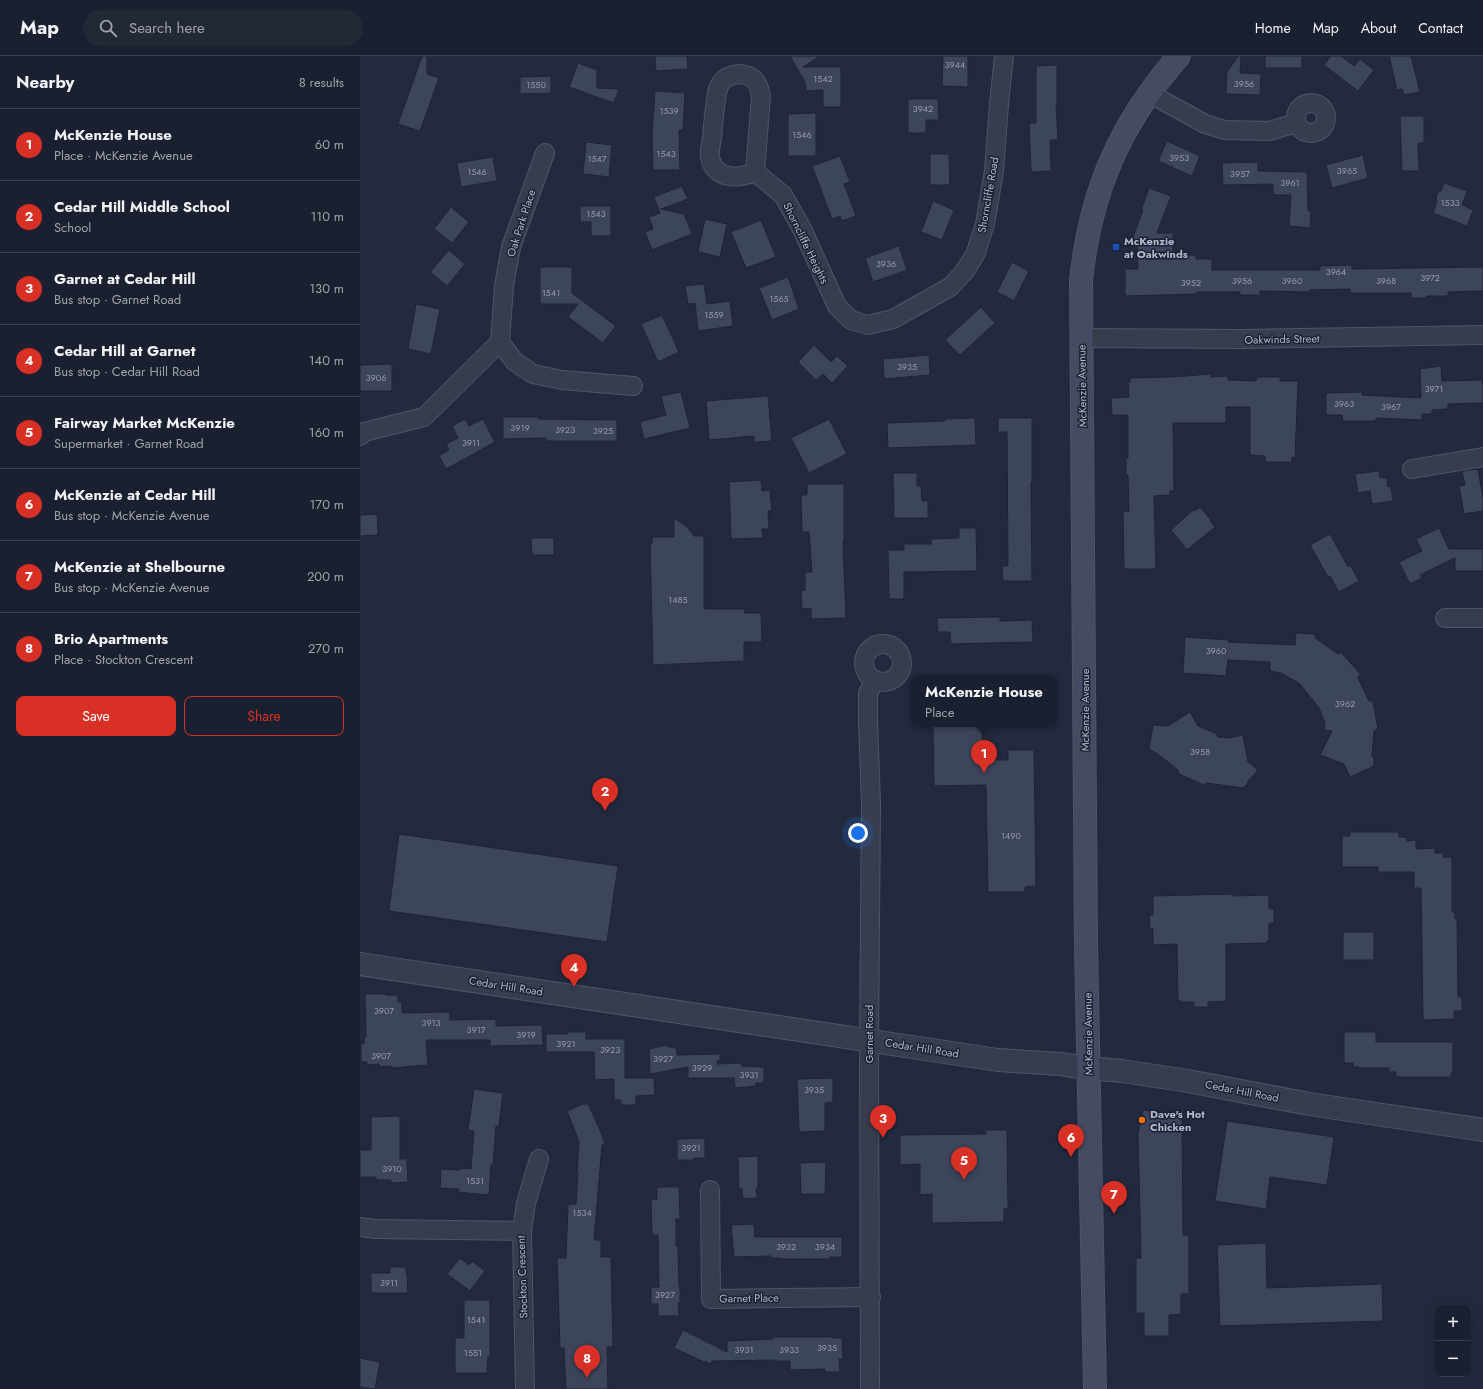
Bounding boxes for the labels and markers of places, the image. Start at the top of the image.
place label: McKenzie at Oakwinds [1124,233,1188,262]
marker: McKenzie at Oakwinds [1111,242,1121,252]
pin: 1 [971,740,997,773]
pin: 2 [592,778,618,811]
pin: 4 [561,954,587,987]
pin: 3 [870,1105,896,1138]
place label: Dave's Hot Chicken [1150,1106,1205,1135]
marker: Dave's Hot Chicken [1137,1115,1147,1125]
pin: 6 [1058,1124,1084,1157]
pin: 5 [951,1147,977,1180]
pin: 7 [1101,1181,1127,1214]
pin: 8 [574,1345,600,1378]

